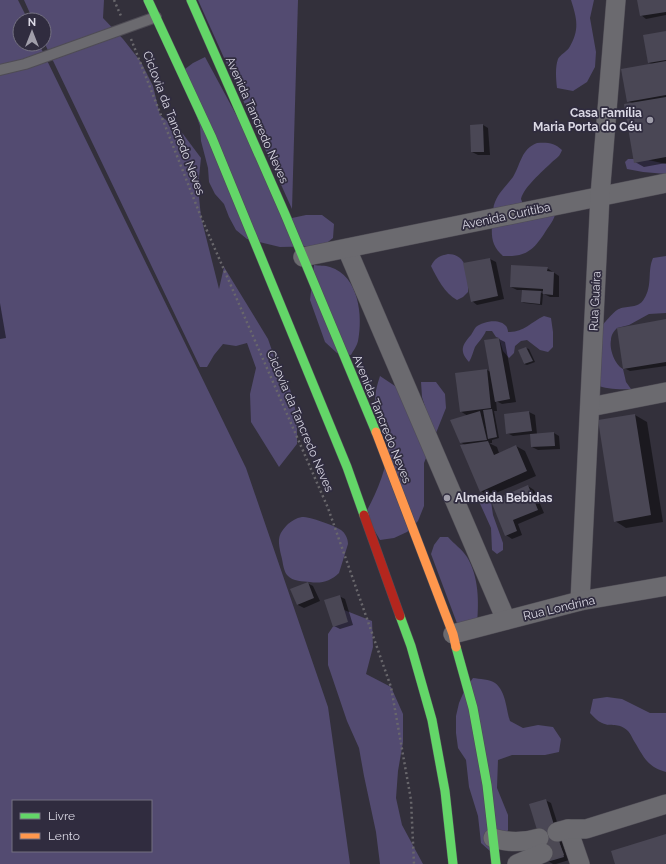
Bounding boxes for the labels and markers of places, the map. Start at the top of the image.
place label: Casa Família Maria Porta do Céu [533,106,642,134]
marker: Casa Família Maria Porta do Céu [645,115,655,125]
place label: Almeida Bebidas [455,491,552,505]
marker: Almeida Bebidas [442,493,452,503]

